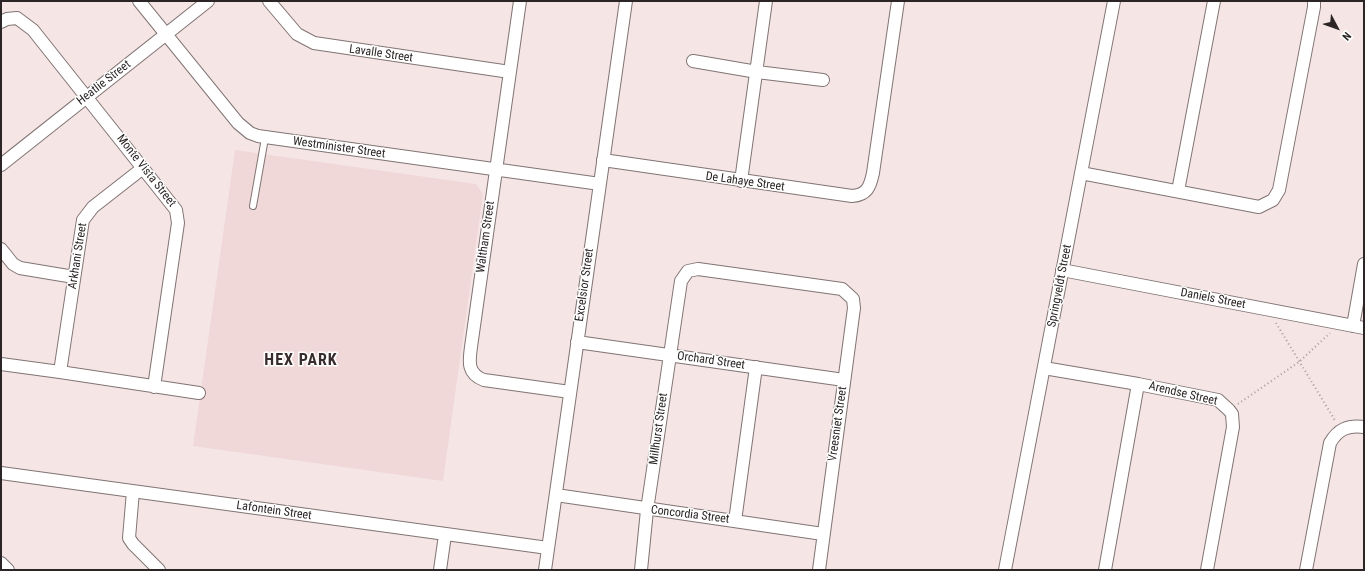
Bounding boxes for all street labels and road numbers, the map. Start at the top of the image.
street label: Lavalle Street [348,42,414,66]
street label: Heatlie Street [74,58,134,108]
street label: Monte Vista Street [113,132,179,210]
street label: Westminister Street [292,134,386,162]
street label: De Lahaye Street [705,169,785,195]
street label: Waltham Street [474,200,498,274]
street label: Arkhani Street [66,222,90,290]
street label: Springveldt Street [1045,243,1075,329]
street label: Excelsior Street [573,247,597,323]
street label: Daniels Street [1179,286,1247,312]
street label: Orchard Street [676,349,746,373]
street label: Arendse Street [1147,379,1219,409]
street label: Vreesniet Street [826,386,850,462]
street label: Millhurst Street [647,392,671,466]
street label: Lafontein Street [236,499,312,523]
street label: Concordia Street [650,503,730,527]

